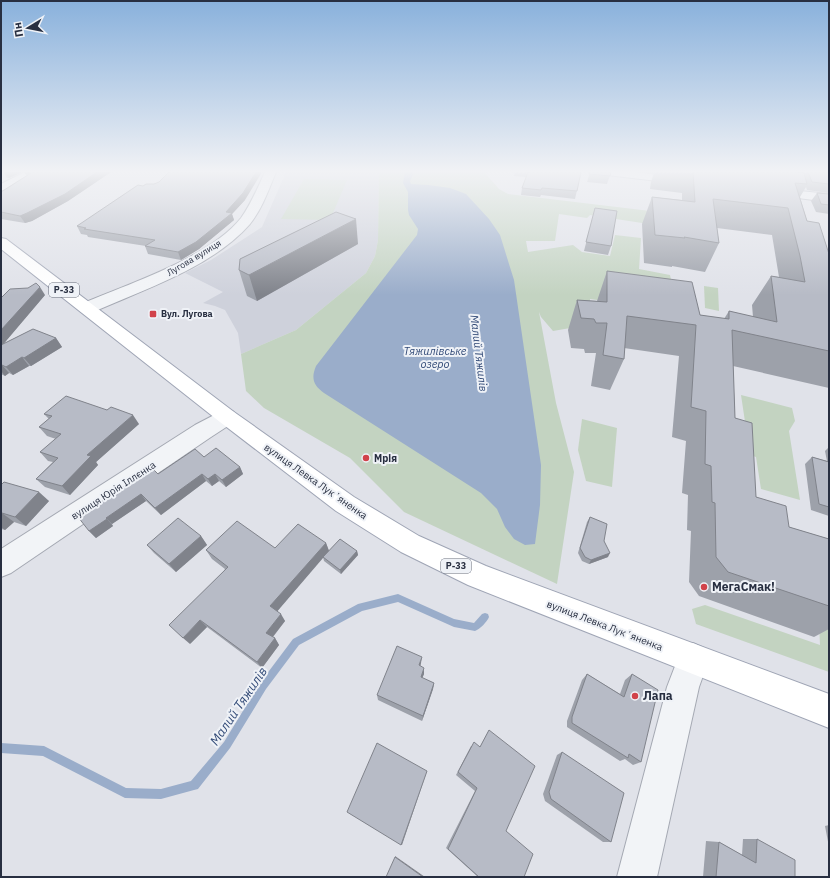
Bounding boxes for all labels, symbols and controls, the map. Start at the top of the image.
north arrow [8,8,48,48]
text: Пн [10,21,26,38]
street label: Лугова вулиця [165,237,223,278]
road number: Р-33 [49,283,79,297]
place label: Вул. Лугова [161,308,213,319]
marker: Вул. Лугова [148,309,158,319]
water label: Малий Тяжилів [467,314,491,392]
water label: Тяжилівське озеро [403,344,467,371]
street label: вулиця Левка Лукʼяненка [262,441,370,522]
place label: Мрія [374,452,397,465]
marker: Мрія [361,453,371,463]
street label: вулиця Юрія Іллєнка [69,458,159,523]
road number: Р-33 [441,559,471,573]
place label: МегаСмак! [712,579,775,594]
marker: МегаСмак! [699,582,709,592]
street label: вулиця Левка Лукʼяненка [545,597,665,654]
water label: Малий Тяжилів [206,664,271,749]
place label: Лапа [643,688,673,703]
marker: Лапа [630,691,640,701]

